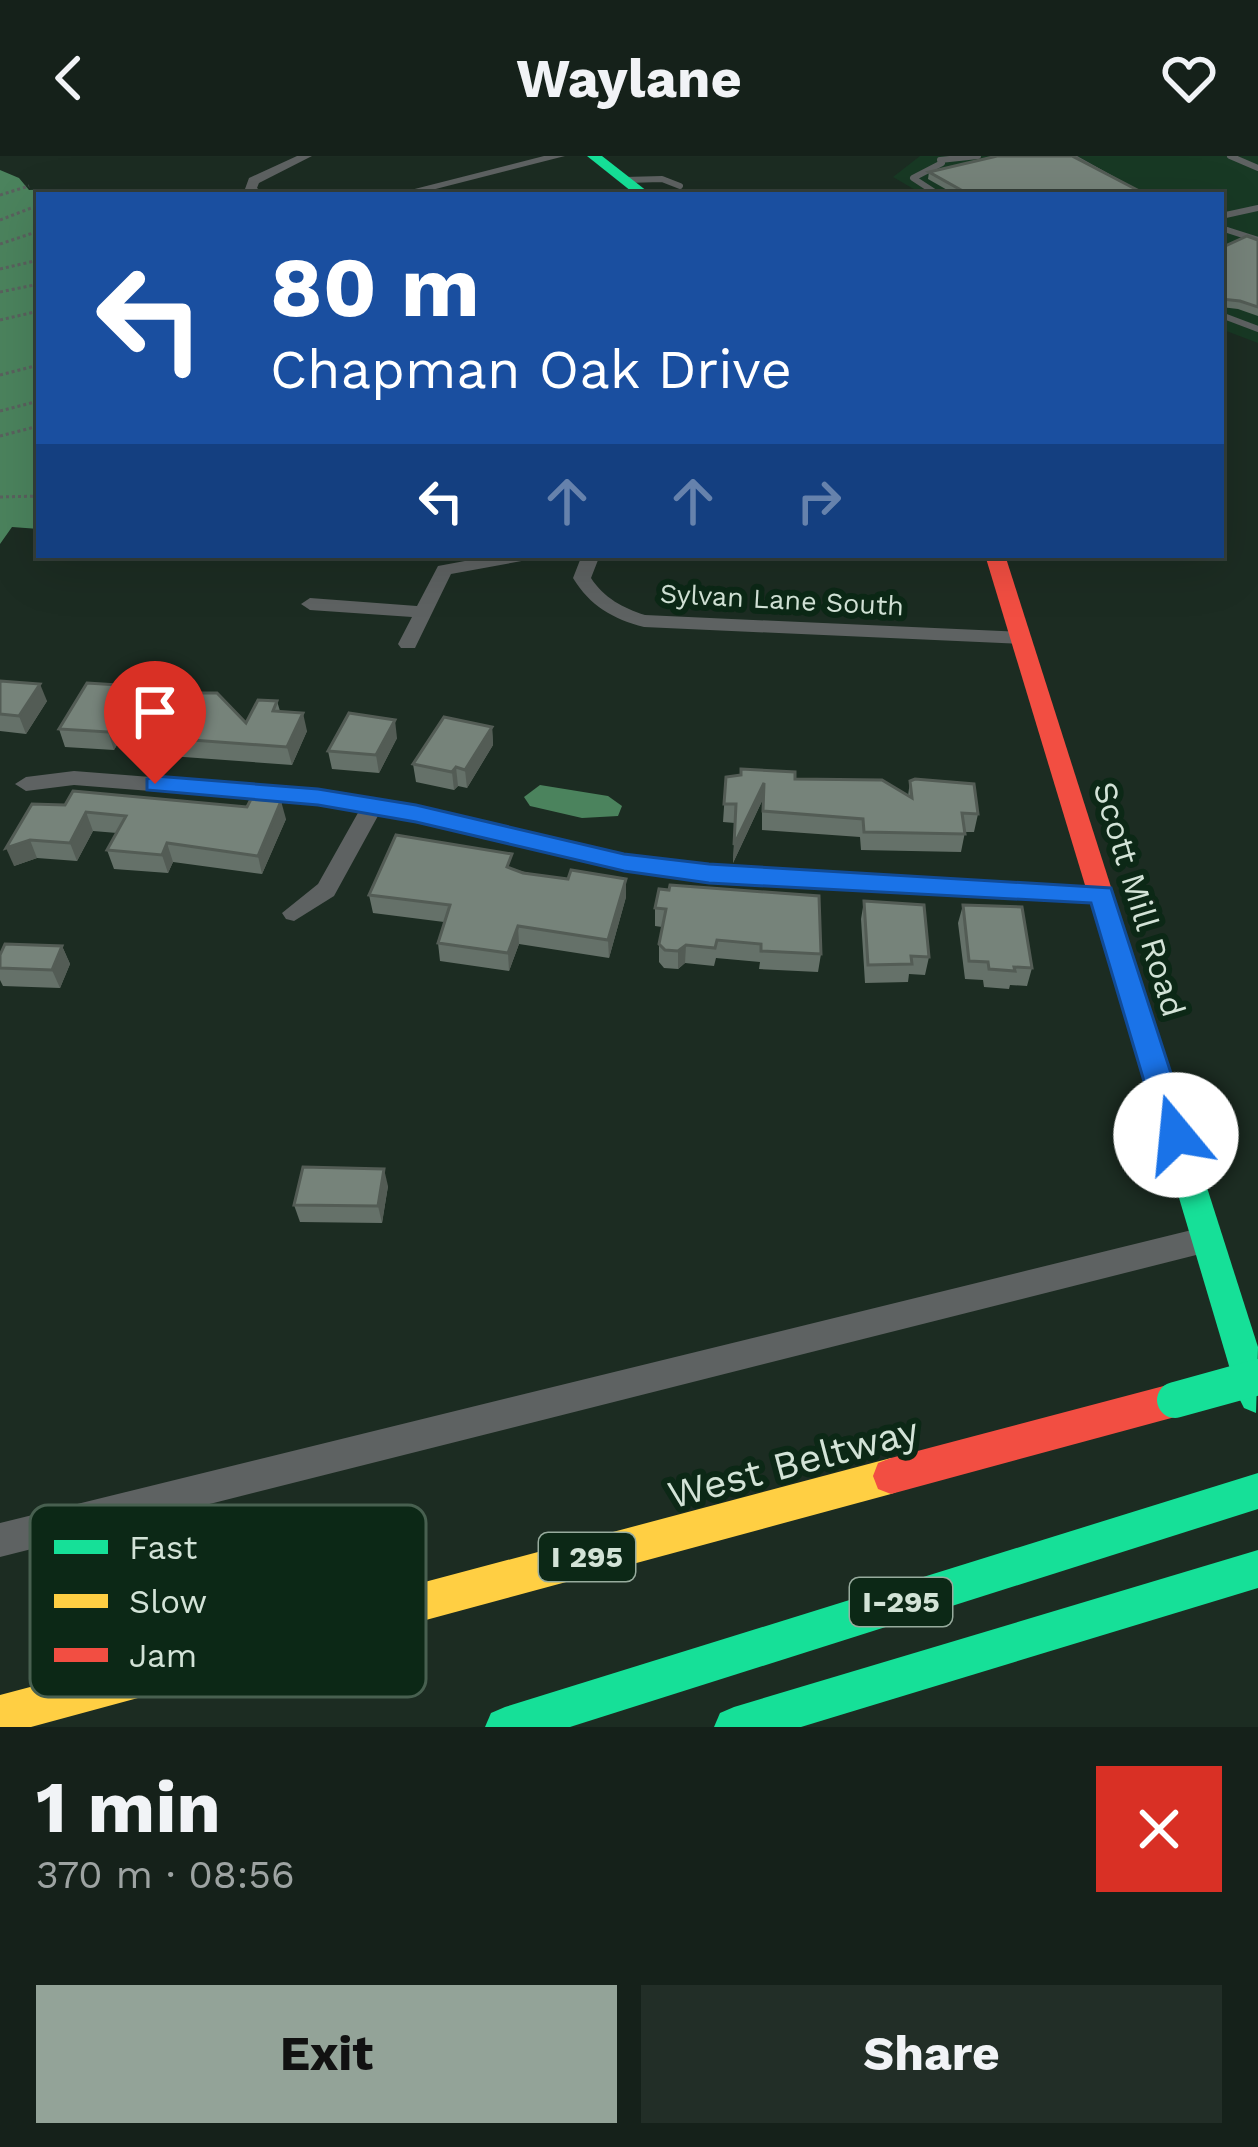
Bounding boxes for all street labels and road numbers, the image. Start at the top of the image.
street label: Sylvan Lane South [659,578,905,622]
street label: Scott Mill Road [1085,777,1194,1021]
street label: West Beltway [663,1407,923,1518]
road number: I 295 [539,1533,635,1581]
road number: I-295 [850,1578,952,1626]

